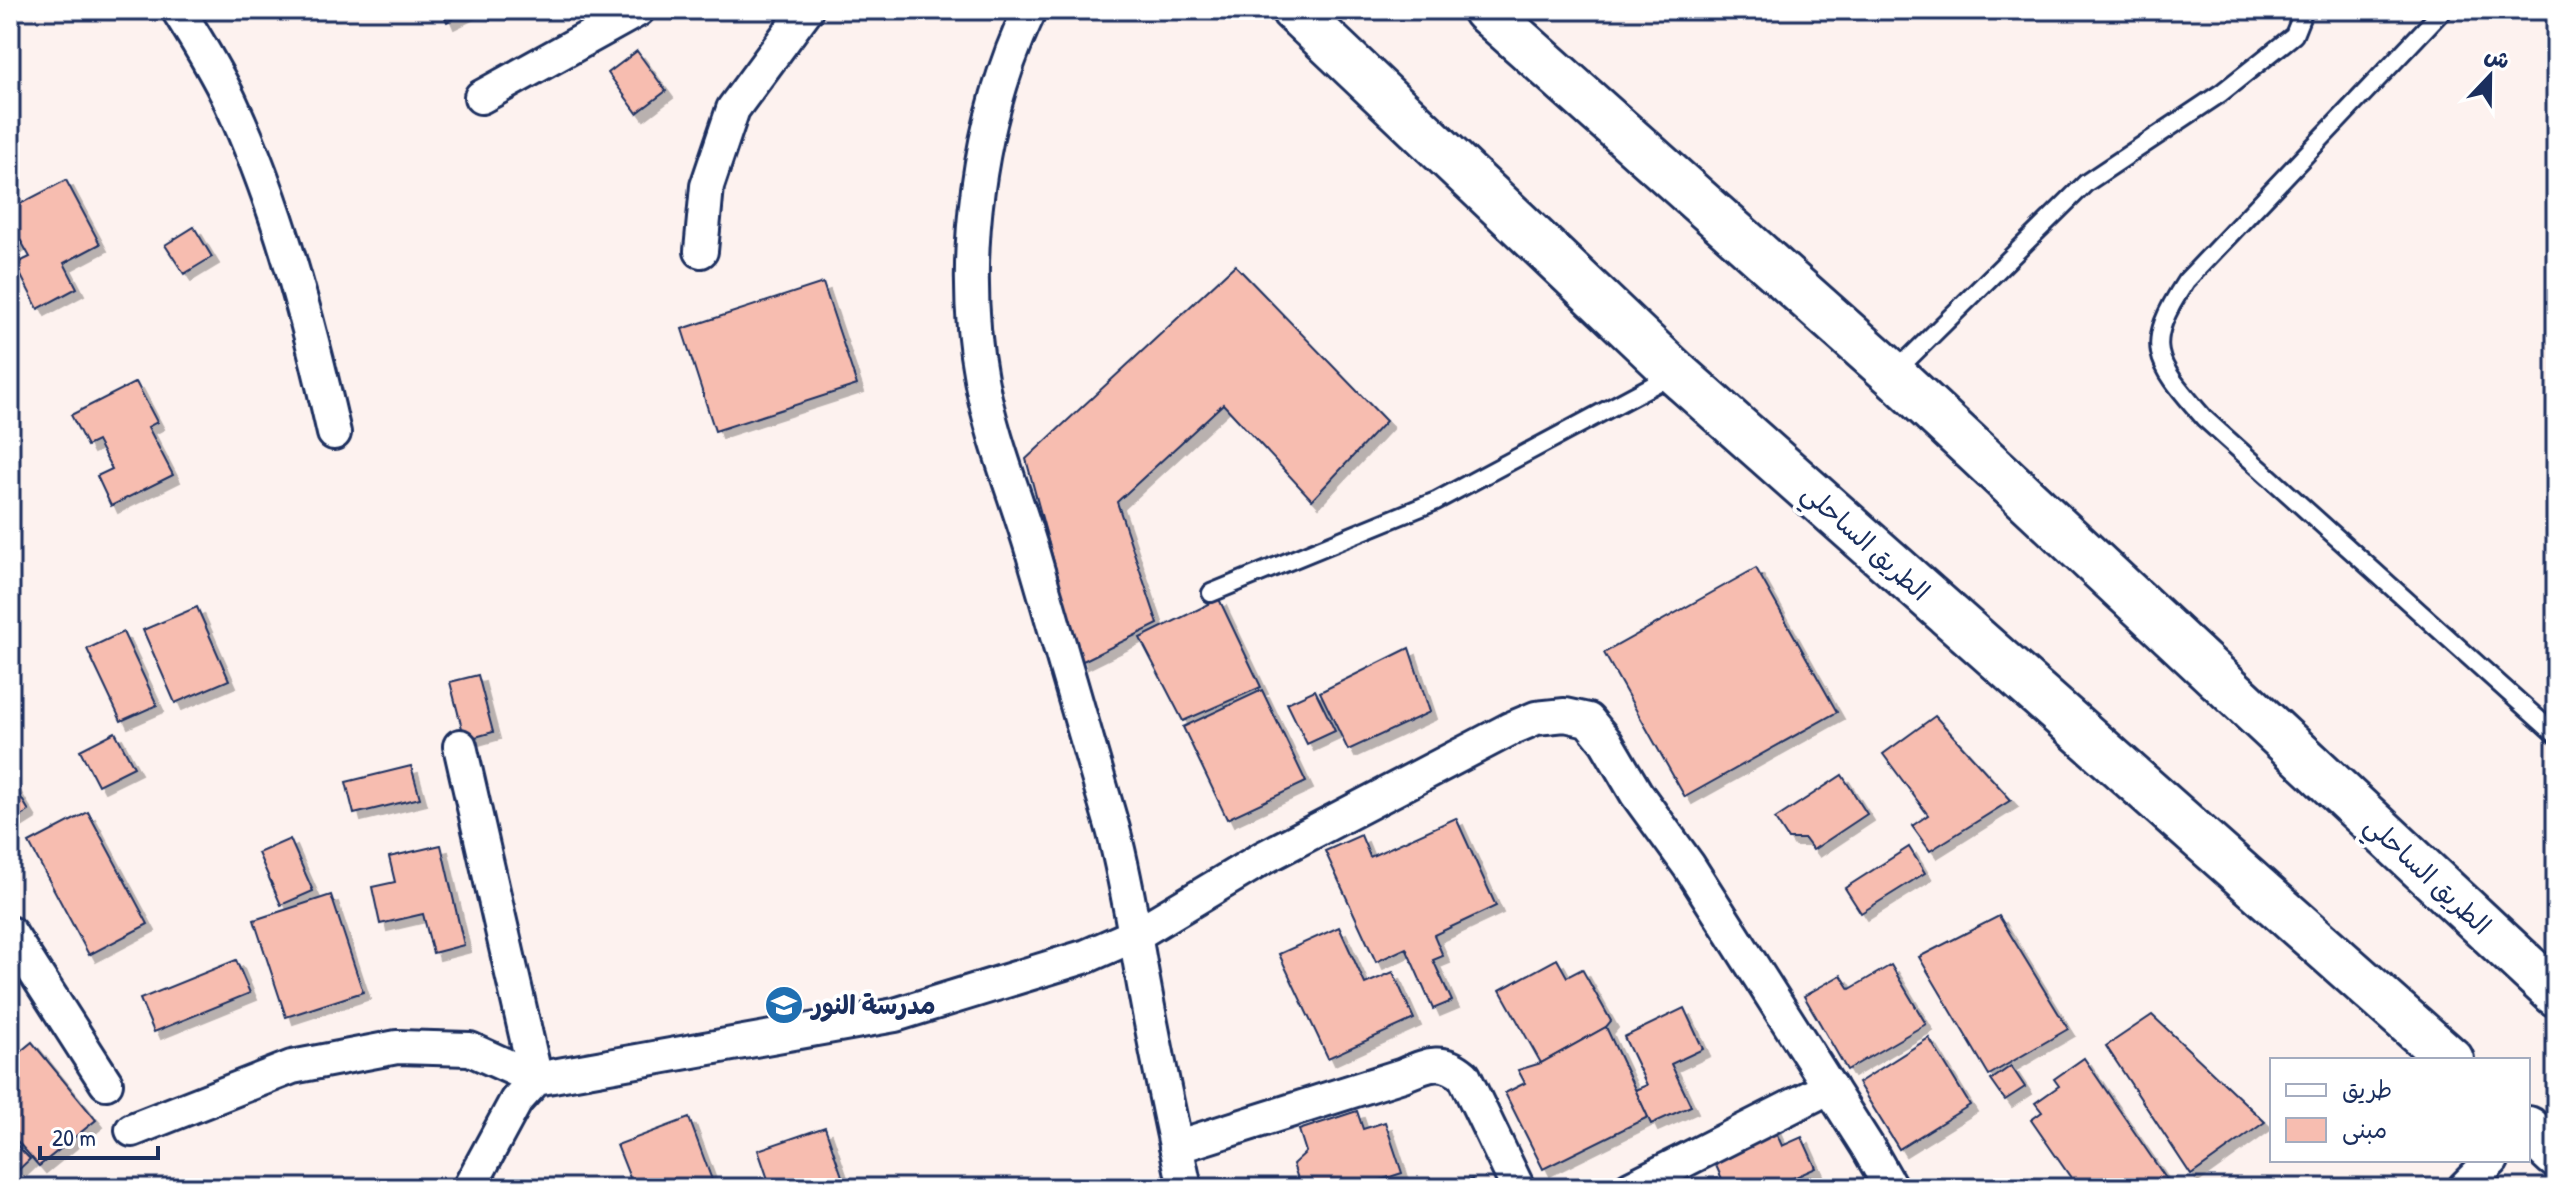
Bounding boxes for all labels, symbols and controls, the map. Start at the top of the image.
north arrow [2450,36,2530,116]
text: ش [2481,39,2514,76]
street label: الطريق الساحلي [1791,475,1938,613]
street label: الطريق الساحلي [2354,807,2499,946]
school or university icon: مدرسة النور [763,984,805,1026]
place label: مدرسة النور [810,987,936,1022]
legend [2270,1058,2530,1162]
text: طريق [2342,1073,2392,1105]
scale bar [40,1110,158,1160]
text: مبنى [2342,1113,2387,1145]
text: 20 m [52,1121,96,1153]

